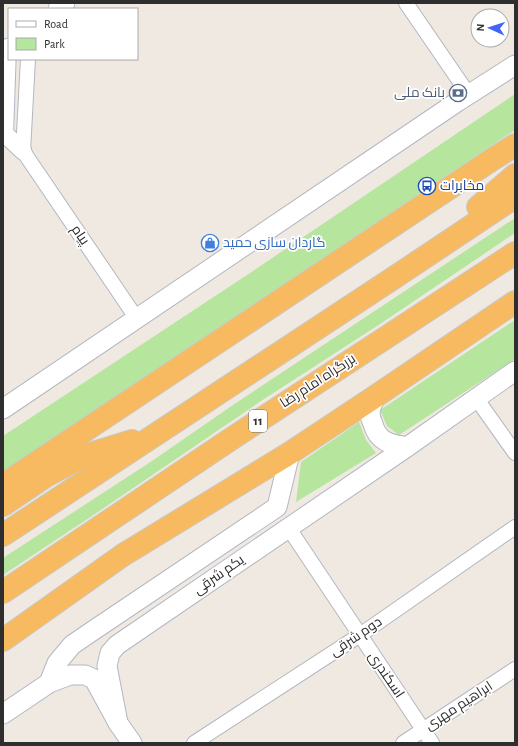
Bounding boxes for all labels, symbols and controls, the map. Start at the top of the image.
legend [8,8,138,60]
north arrow [470,8,510,48]
text: Road [44,18,68,30]
text: N [475,23,486,32]
text: Park [44,38,65,50]
bank icon: بانک ملی [448,83,468,103]
place label: بانک ملی [394,86,445,100]
bus stop icon: مخابرات [417,176,437,196]
place label: مخابرات [440,179,484,193]
street label: پیام [67,222,92,249]
shop icon: گاردان سازی حمید [200,233,220,253]
place label: گاردان سازی حمید [223,236,326,250]
street label: بزرگراه امام رضا [278,351,359,412]
road number: 11 [249,410,267,432]
street label: یکم شرقی [191,552,248,599]
street label: دوم شرقی [328,615,386,661]
street label: اسکندری [366,649,406,701]
street label: ابراهیم مهری [423,679,496,735]

